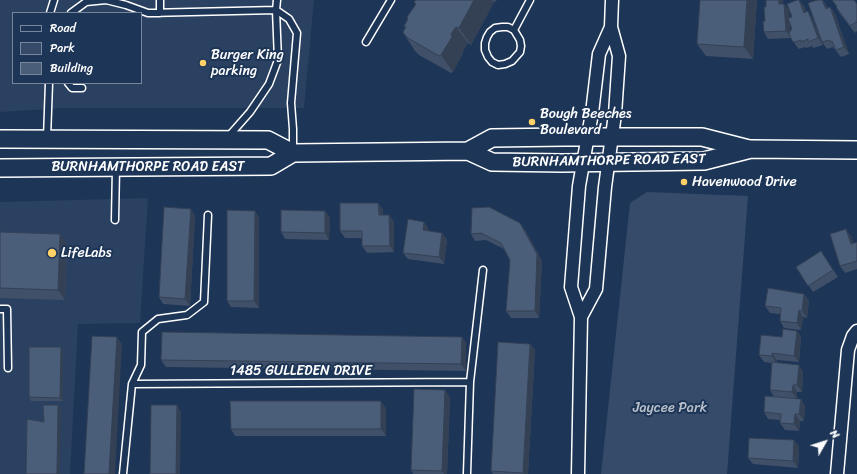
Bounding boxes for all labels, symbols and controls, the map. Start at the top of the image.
legend [12,12,142,84]
text: Road [50,17,76,39]
text: Park [50,37,75,59]
place label: Burger King parking [211,47,284,80]
text: Building [50,57,93,79]
marker: Burger King parking [198,58,208,68]
place label: Bough Beeches Boulevard [540,106,632,138]
marker: Bough Beeches Boulevard [527,117,537,127]
street label: BURNHAMTHORPE ROAD EAST [512,151,706,171]
street label: BURNHAMTHORPE ROAD EAST [51,159,245,175]
place label: Havenwood Drive [692,174,797,190]
marker: Havenwood Drive [679,177,689,187]
place label: LifeLabs [61,245,111,261]
marker: LifeLabs [46,247,58,259]
street label: 1485 GULLEDEN DRIVE [230,363,372,379]
park label: Jaycee Park [633,400,707,416]
north arrow [805,422,845,462]
text: N [825,425,844,443]

